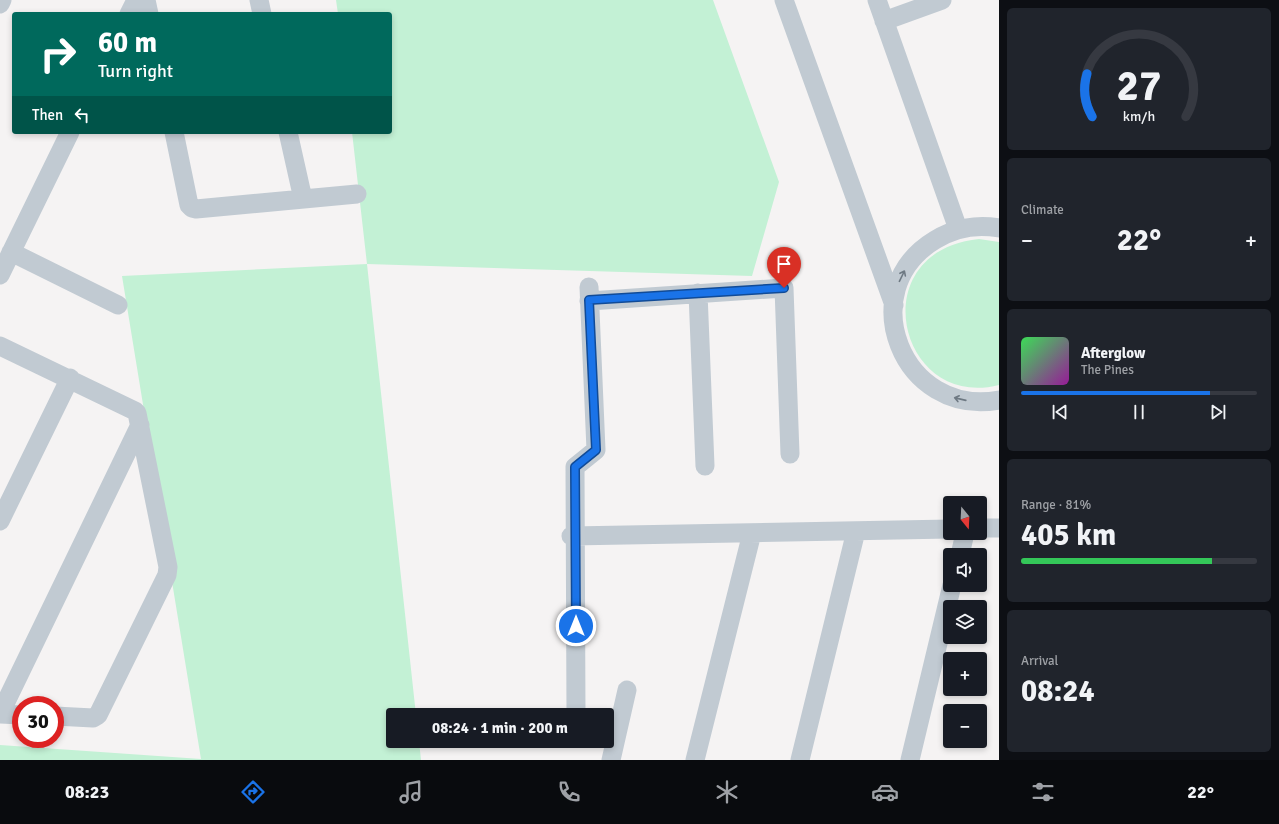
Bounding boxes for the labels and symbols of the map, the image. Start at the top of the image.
pin [767,247,801,288]
one-way arrow [899,270,906,282]
one-way arrow [954,395,967,403]
north arrow [943,496,987,540]
position arrow [555,605,597,647]
speed limit sign: 30 [12,696,64,748]

